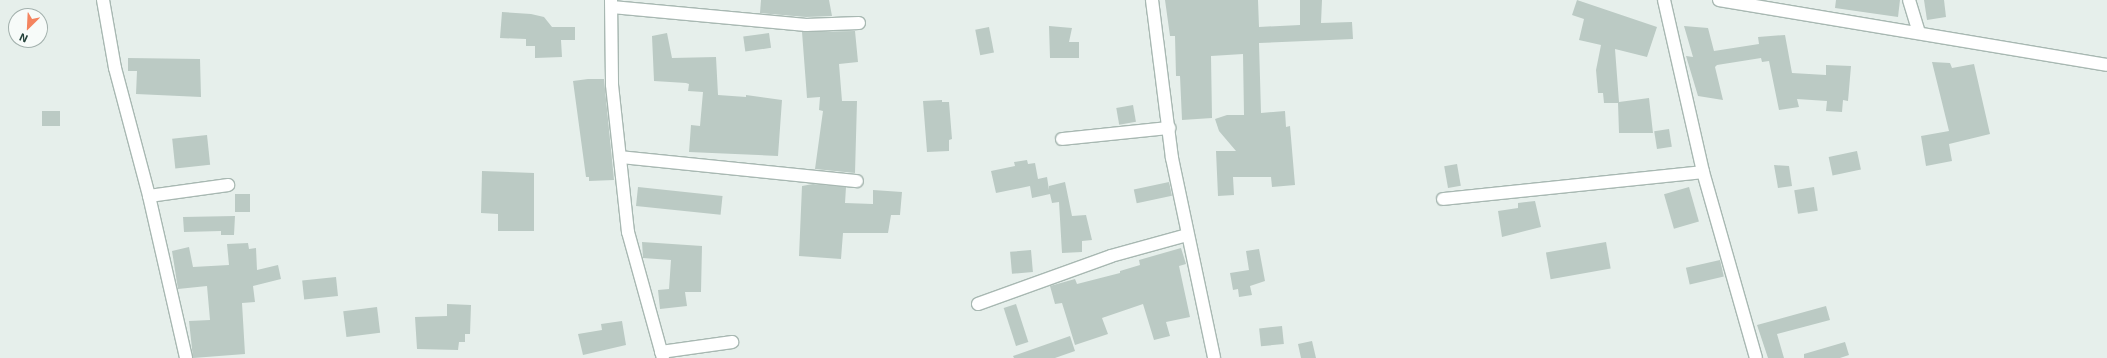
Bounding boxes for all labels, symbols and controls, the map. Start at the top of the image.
north arrow [8,8,48,48]
text: N [17,31,30,46]

